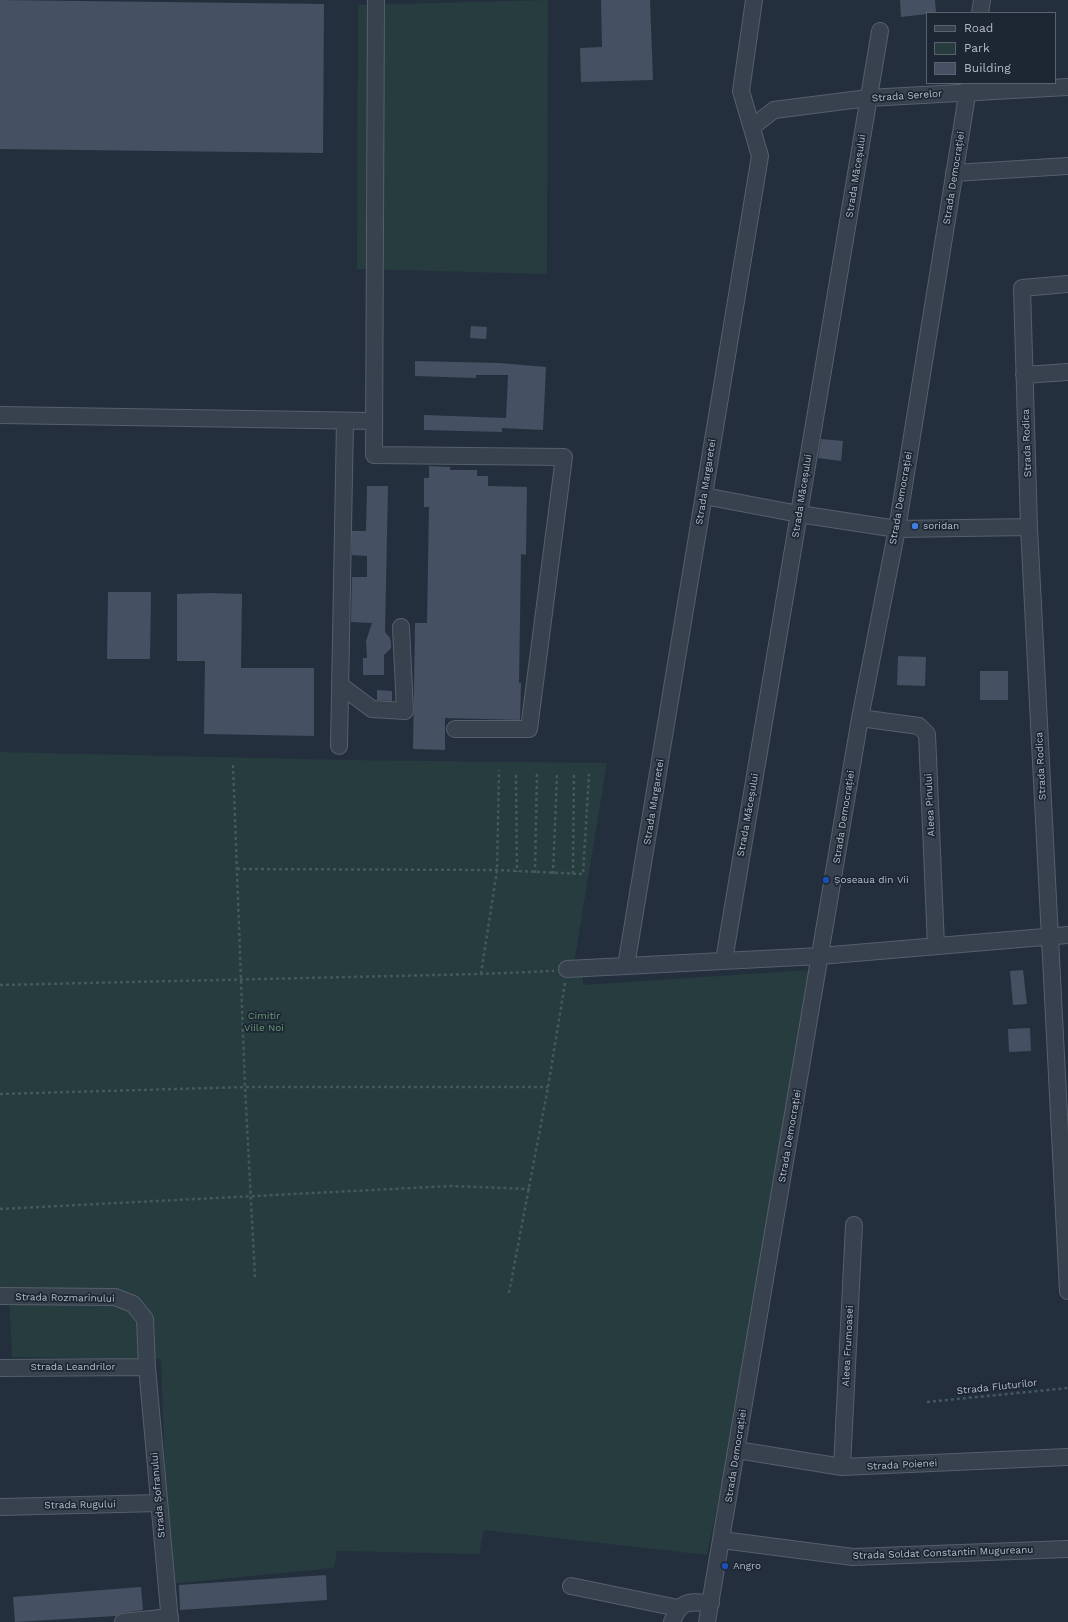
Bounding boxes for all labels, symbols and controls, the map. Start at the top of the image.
legend [926,12,1056,84]
text: Road [964,21,993,35]
text: Park [964,41,990,55]
text: Building [964,61,1011,75]
street label: Strada Serelor [871,88,943,104]
street label: Strada Democrației [941,130,967,226]
street label: Strada Măceșului [843,133,869,219]
street label: Strada Rodica [1020,409,1034,477]
street label: Strada Margaretei [693,438,719,526]
street label: Strada Democrației [887,451,915,545]
street label: Strada Măceșului [789,453,815,539]
place label: soridan [923,520,959,532]
marker: soridan [910,521,920,531]
street label: Strada Rodica [1033,732,1049,800]
street label: Strada Margaretei [641,758,667,846]
street label: Strada Democrației [831,769,857,865]
street label: Strada Măceșului [735,772,761,858]
street label: Aleea Pinului [922,773,938,837]
place label: Șoseaua din Vii [834,874,909,886]
marker: Șoseaua din Vii [821,875,831,885]
park label: Cimitir Viile Noi [244,1010,284,1034]
street label: Strada Democrației [776,1089,804,1183]
street label: Strada Rozmarinului [15,1291,115,1305]
street label: Aleea Frumoasei [840,1305,856,1387]
street label: Strada Leandrilor [30,1361,116,1373]
street label: Strada Fluturilor [956,1377,1038,1397]
street label: Strada Democrației [723,1408,749,1504]
street label: Strada Șofranului [148,1452,168,1538]
street label: Strada Poienei [866,1457,938,1473]
street label: Strada Rugului [44,1498,116,1512]
street label: Strada Soldat Constantin Mugureanu [852,1544,1034,1562]
place label: Angro [733,1560,761,1572]
marker: Angro [720,1561,730,1571]

